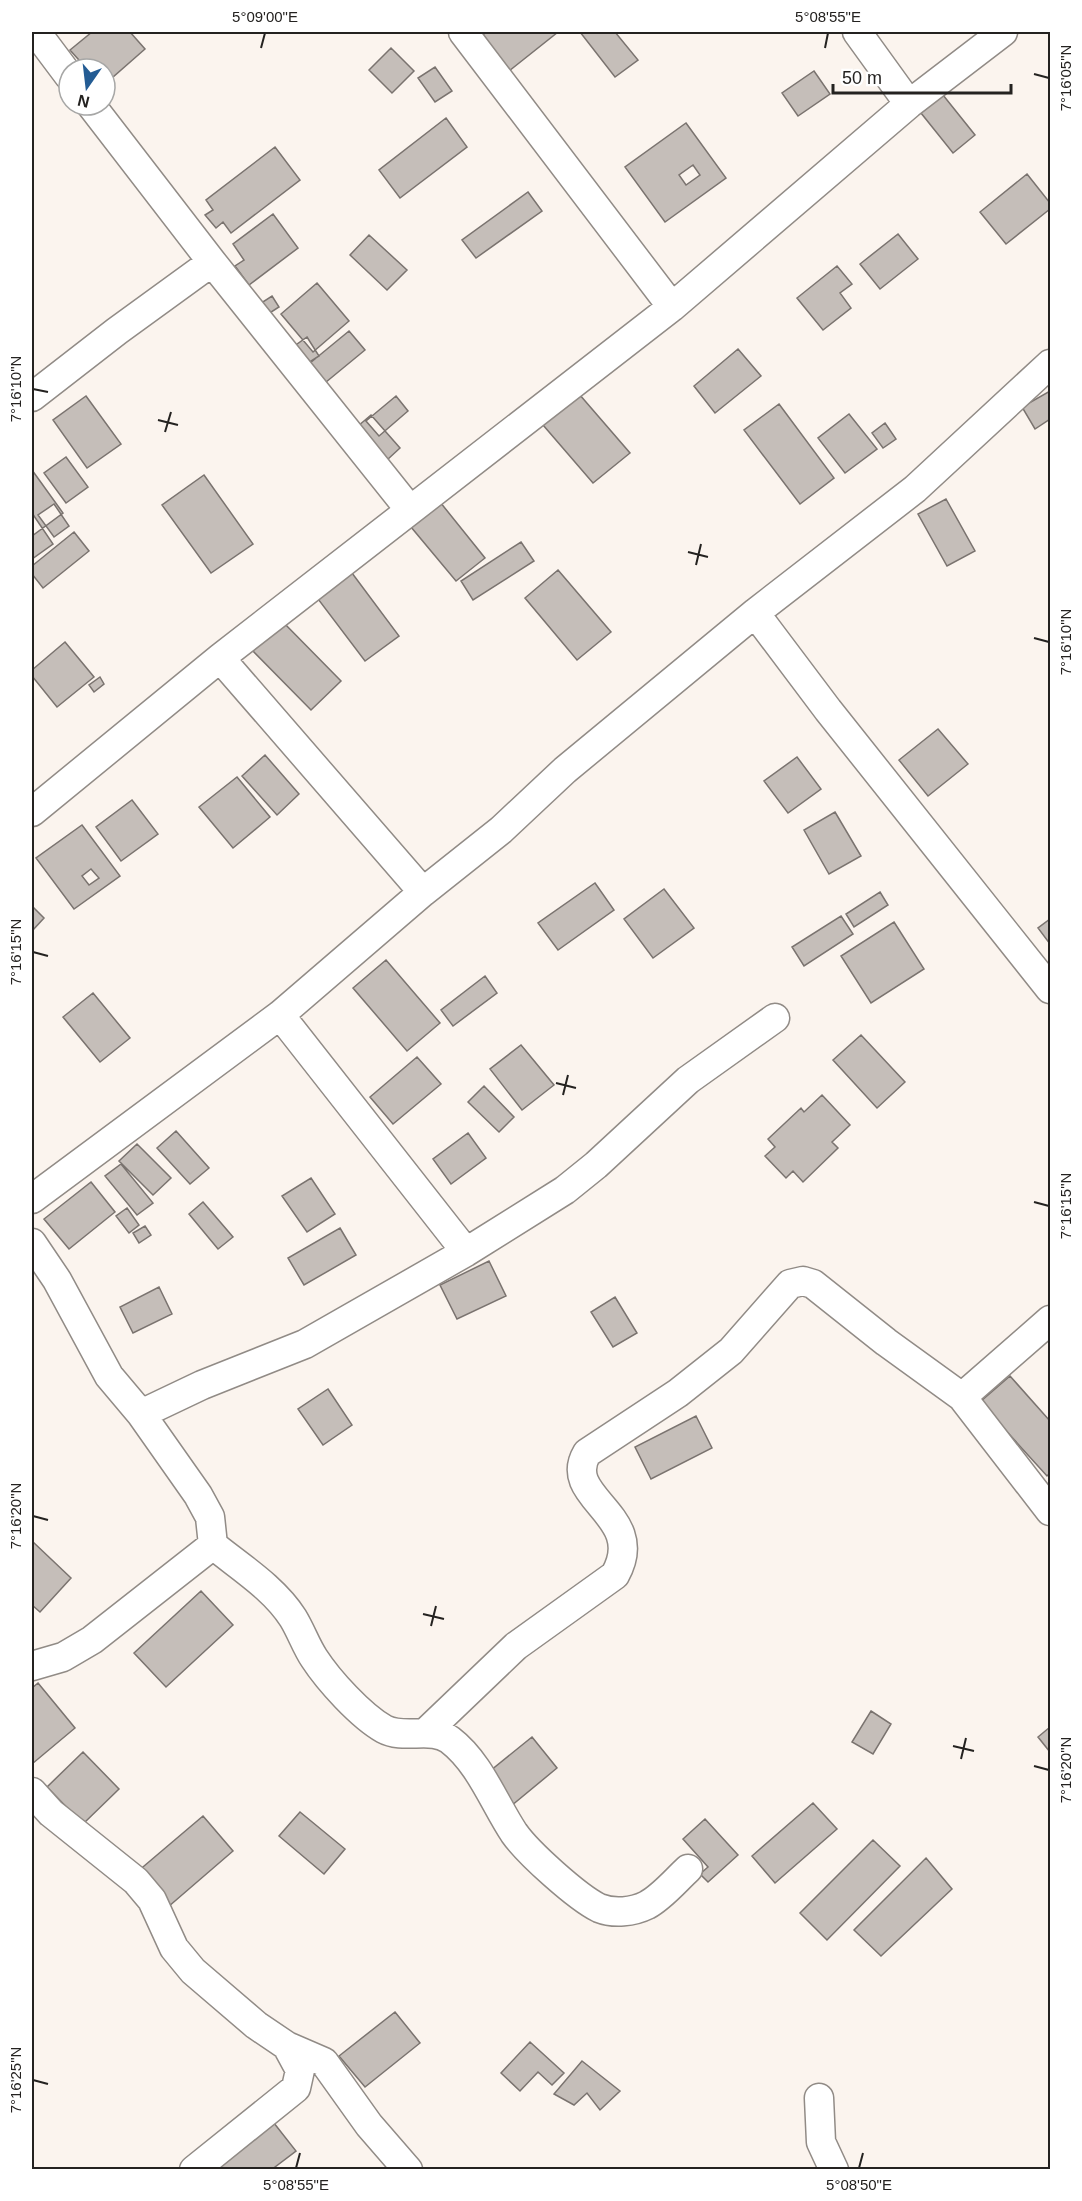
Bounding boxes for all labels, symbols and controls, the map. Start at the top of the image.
text: 5°09'00"E [232,8,298,25]
text: 5°08'55"E [795,8,861,25]
text: 7°16'05"N [1057,45,1074,111]
north arrow [57,57,117,117]
scale bar [833,57,1012,95]
text: 50 m [842,68,882,88]
text: N [76,91,91,111]
text: 7°16'10"N [7,356,24,422]
text: 7°16'10"N [1057,609,1074,675]
text: 7°16'15"N [7,919,24,985]
text: 7°16'15"N [1057,1173,1074,1239]
text: 7°16'20"N [7,1483,24,1549]
text: 7°16'20"N [1057,1737,1074,1803]
text: 7°16'25"N [7,2047,24,2113]
text: 5°08'55"E [263,2176,329,2193]
text: 5°08'50"E [826,2176,892,2193]

